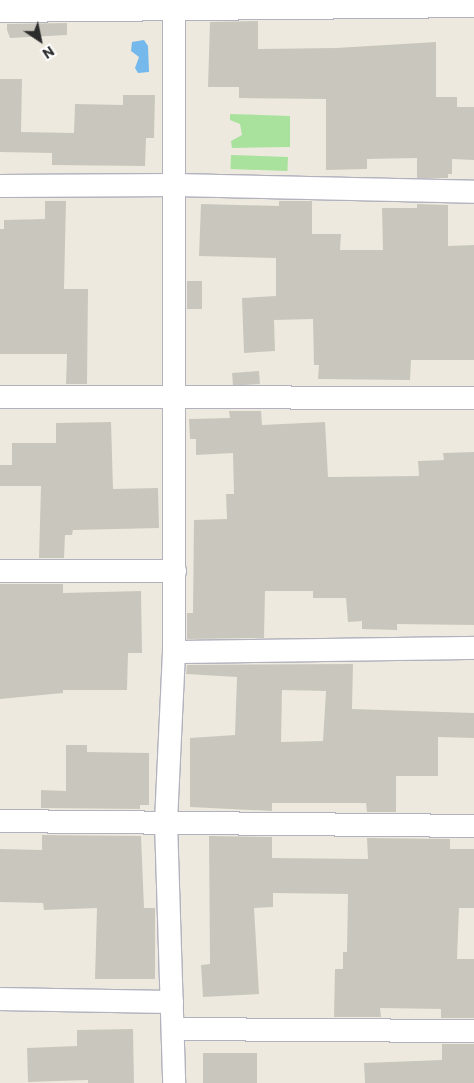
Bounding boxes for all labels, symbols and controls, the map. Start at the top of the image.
north arrow [15,15,65,65]
text: N [40,43,58,63]

